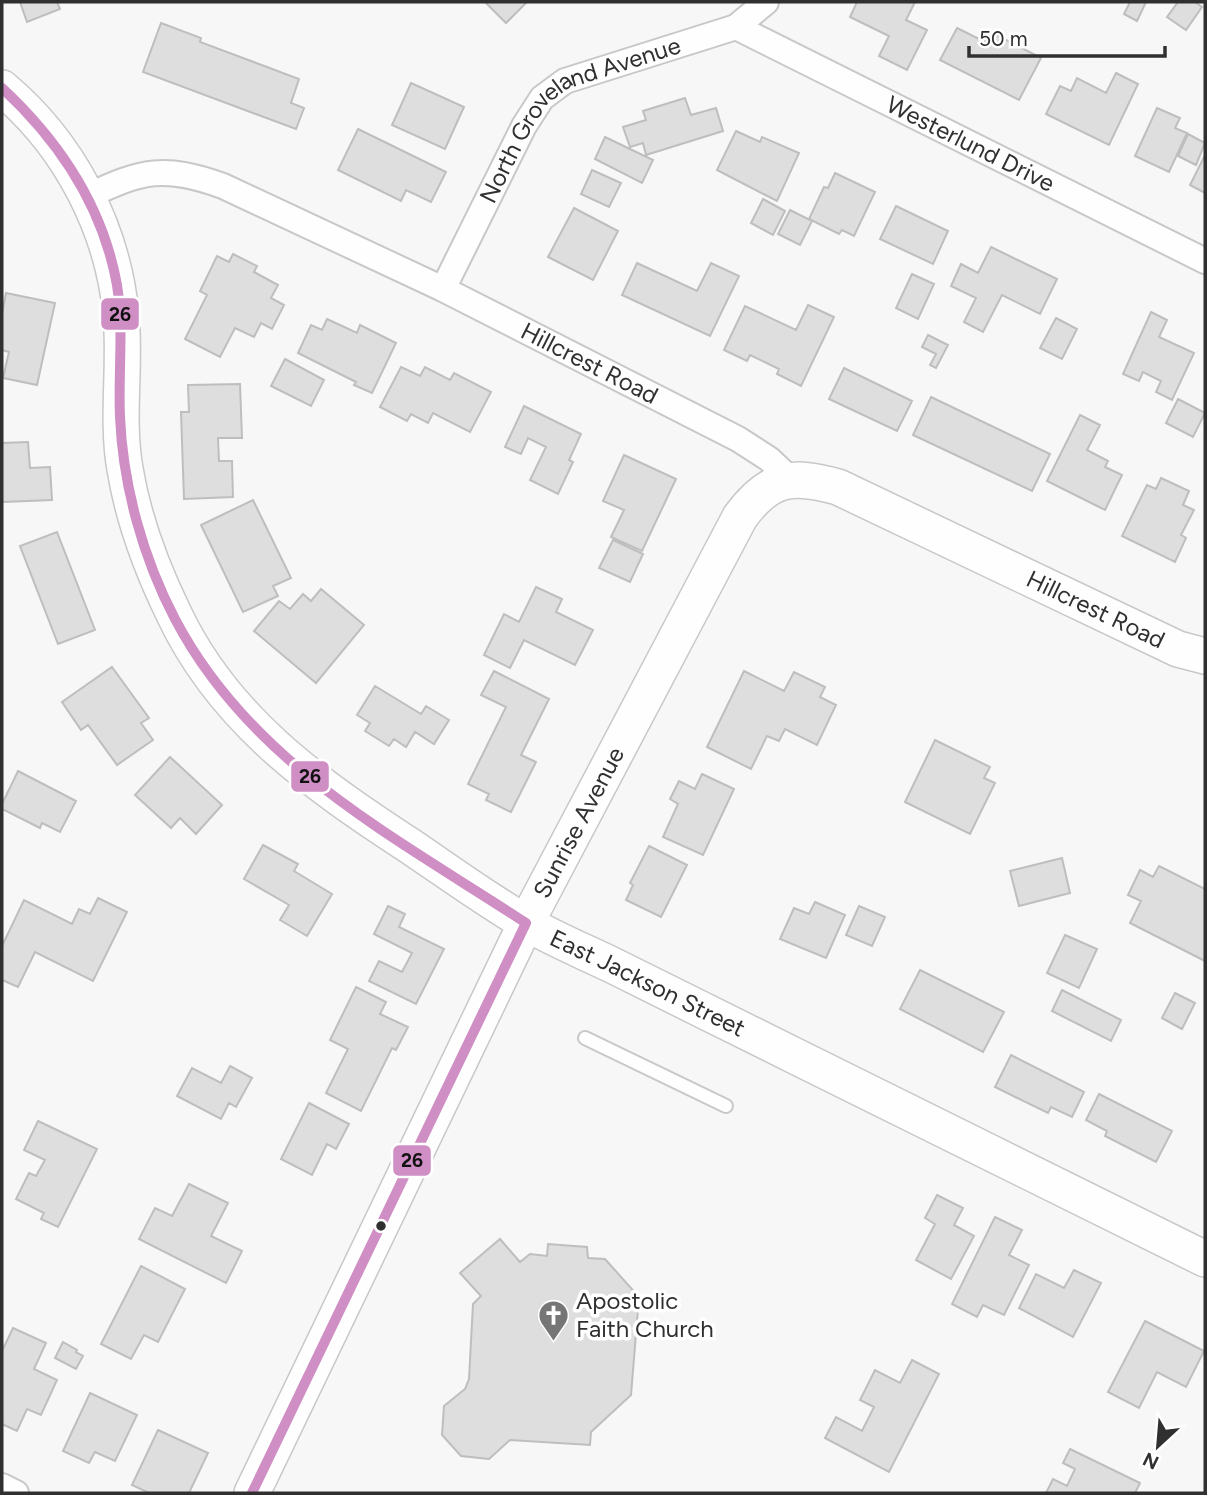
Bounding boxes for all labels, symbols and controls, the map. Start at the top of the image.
scale bar [969,14,1165,58]
text: 50 m [979,26,1028,51]
street label: North Groveland Avenue [473,30,684,208]
street label: Westerlund Drive [882,89,1060,198]
line badge: 26 [100,297,140,331]
text: 26 [109,303,131,326]
street label: Hillcrest Road [516,316,663,410]
street label: Hillcrest Road [1022,564,1170,655]
street label: Sunrise Avenue [527,742,630,903]
line badge: 26 [290,760,330,793]
text: 26 [299,765,321,788]
street label: East Jackson Street [545,923,750,1043]
line badge: 26 [392,1144,432,1177]
text: 26 [401,1149,423,1172]
unlabelled marker [374,1219,388,1233]
place label: Apostolic Faith Church [576,1286,714,1343]
church icon: Apostolic Faith Church [536,1298,570,1342]
north arrow [1123,1411,1193,1481]
text: N [1139,1447,1162,1474]

